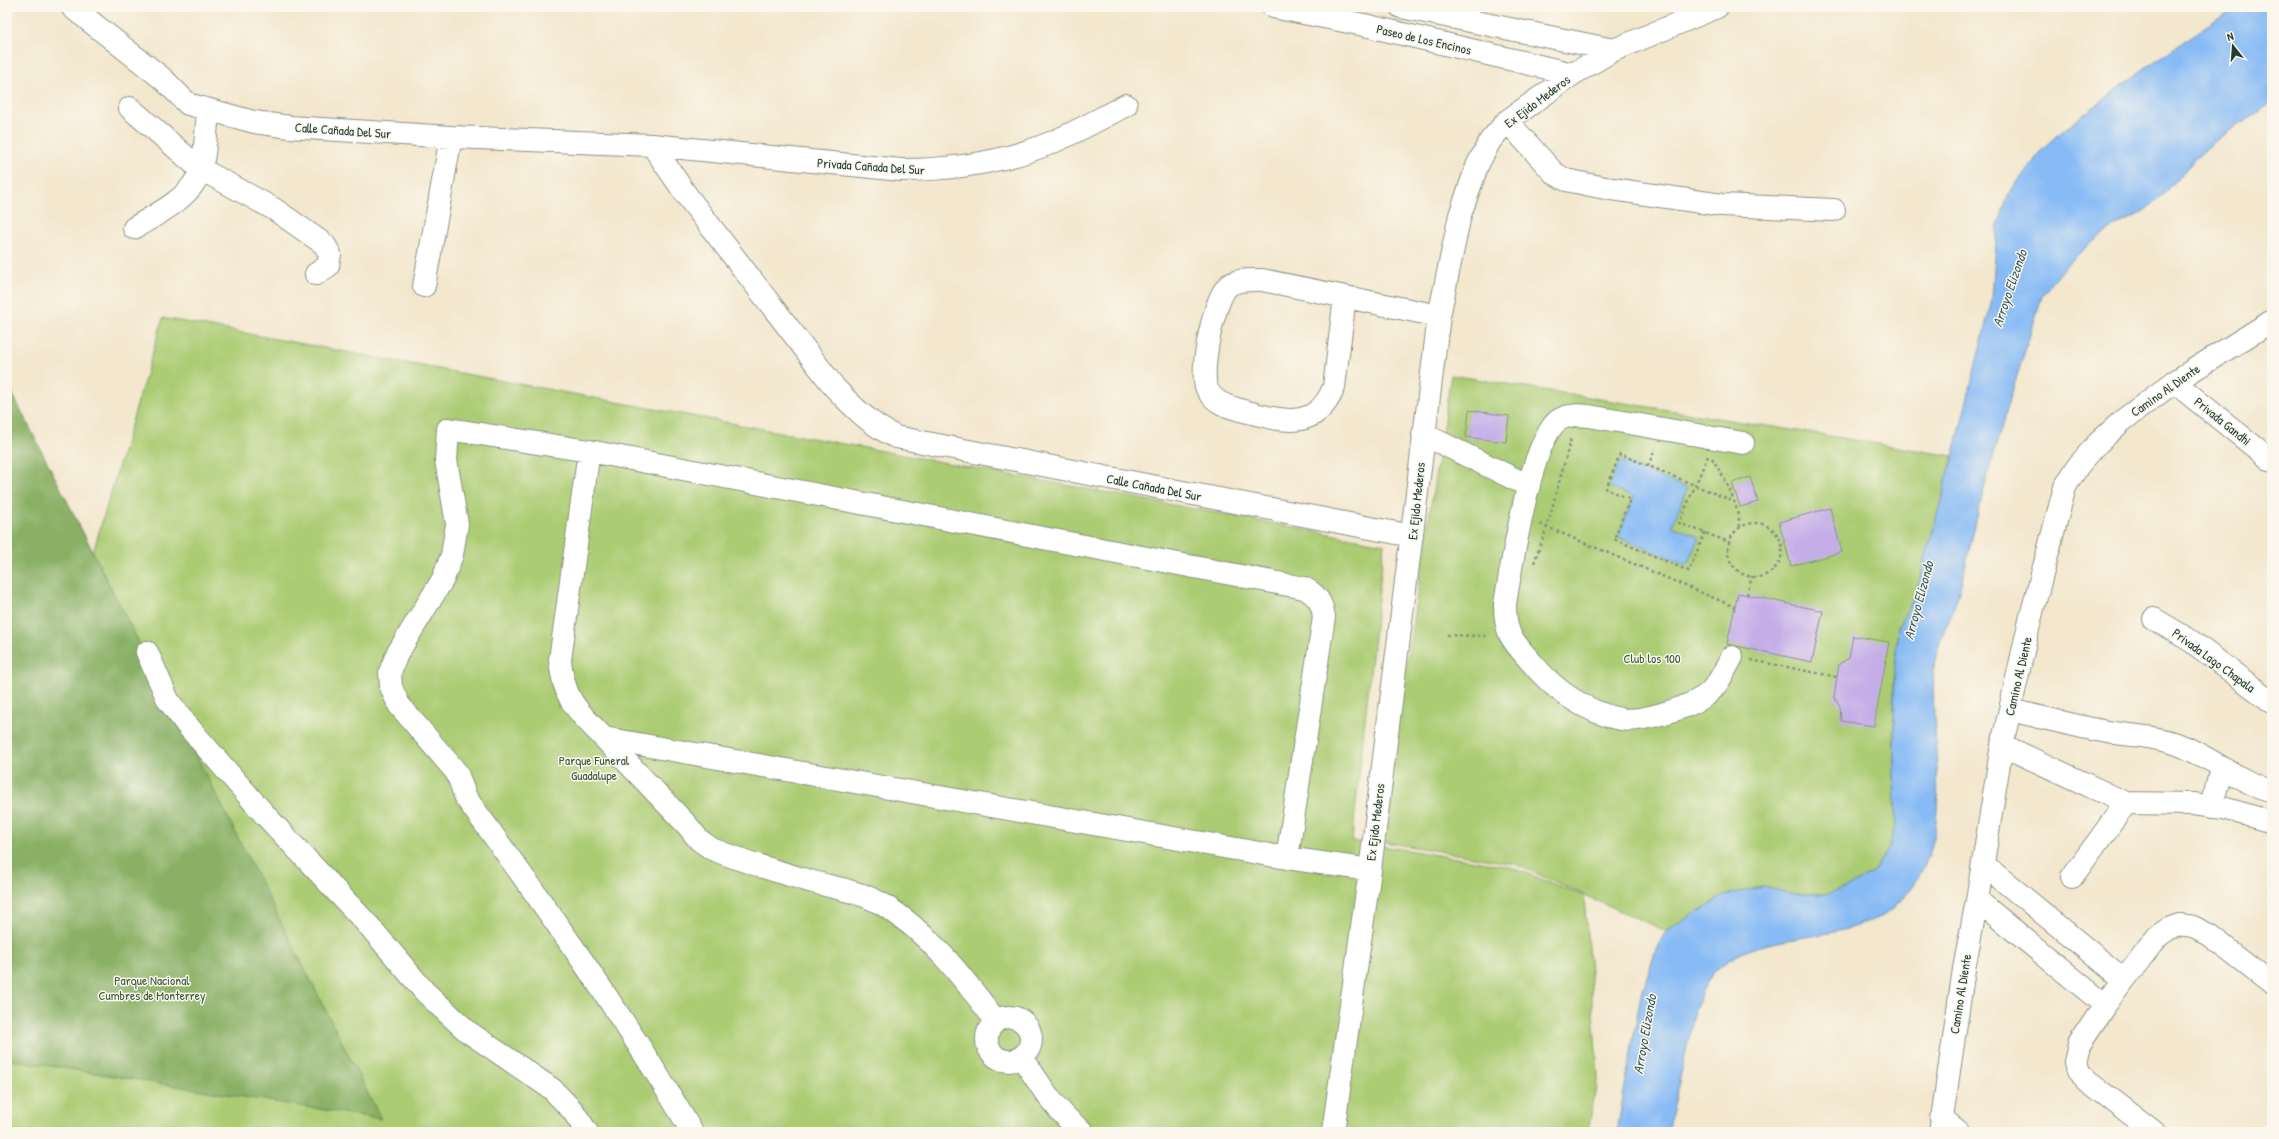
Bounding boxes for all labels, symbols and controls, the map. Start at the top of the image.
street label: Paseo de Los Encinos [1375,19,1473,59]
north arrow [2213,26,2253,66]
text: N [2225,29,2235,44]
street label: Ex Ejido Mederos [1500,70,1574,132]
street label: Calle Cañada Del Sur [294,118,392,142]
street label: Privada Cañada Del Sur [817,153,925,179]
water label: Arroyo Elizondo [1987,246,2032,329]
street label: Camino Al Diente [2127,359,2203,421]
street label: Privada Gandhi [2191,393,2255,449]
street label: Ex Ejido Mederos [1403,461,1429,541]
street label: Calle Cañada Del Sur [1105,469,1203,505]
water label: Arroyo Elizondo [1898,558,1939,641]
street label: Privada Lago Chapala [2169,624,2259,696]
street label: Camino Al Diente [2000,635,2036,717]
park label: Club los 100 [1623,649,1681,667]
park label: Parque Funeral Guadalupe [559,751,630,784]
street label: Ex Ejido Mederos [1361,782,1389,862]
street label: Camino Al Diente [1945,953,1975,1035]
park label: Parque Nacional Cumbres de Monterrey [98,971,206,1004]
water label: Arroyo Elizondo [1628,992,1662,1075]

